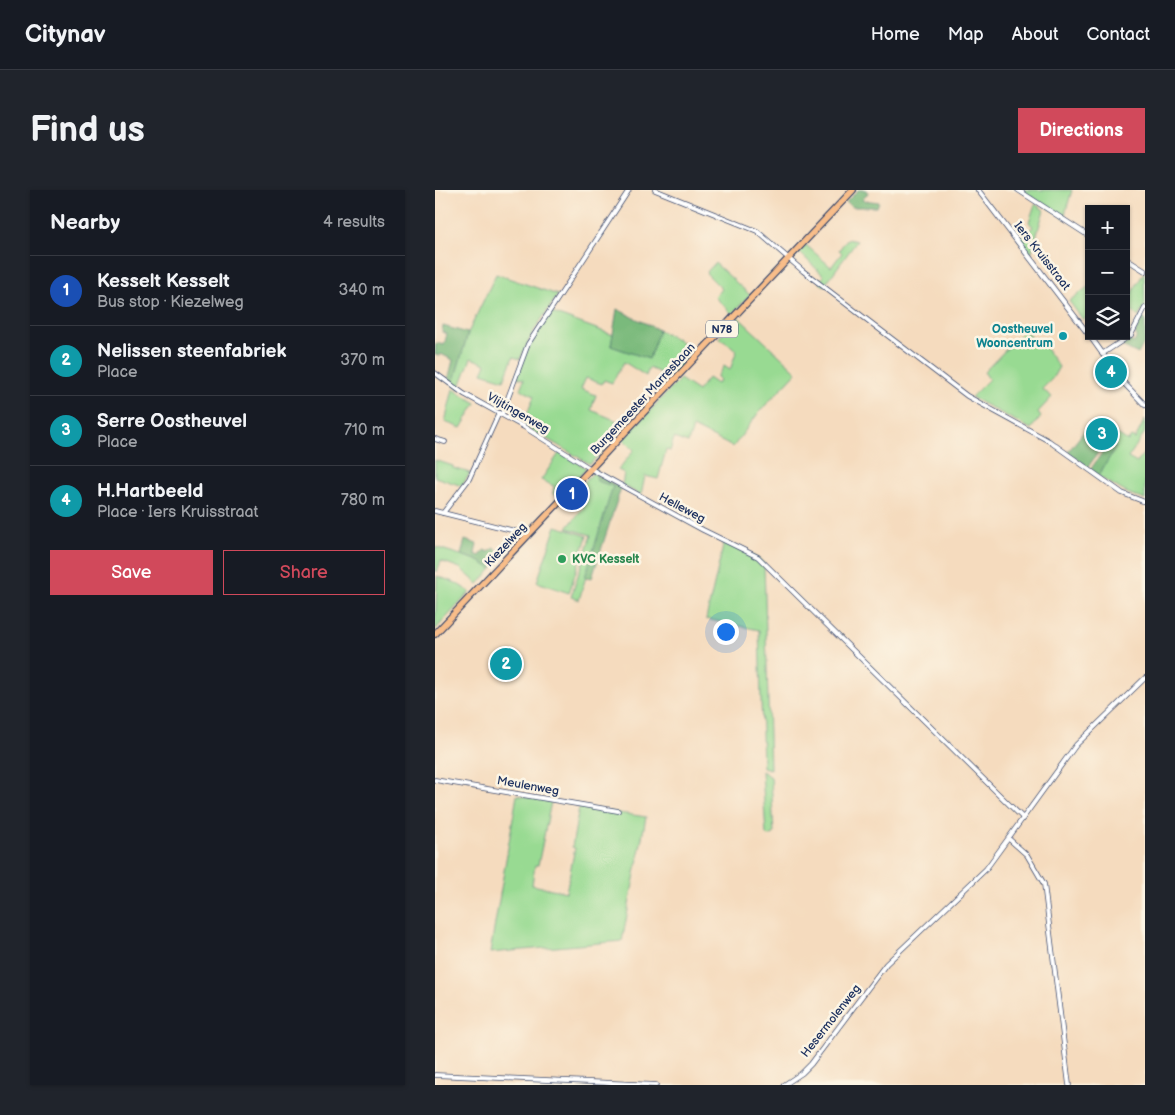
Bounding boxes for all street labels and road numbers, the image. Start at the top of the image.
street label: Iers Kruisstraat [1011,219,1074,294]
road number: N78 [706,320,738,338]
street label: Burgemeester Marresbaan [587,340,699,458]
street label: Vlijtingerweg [484,389,552,437]
street label: Helleweg [656,490,708,526]
street label: Kiezelweg [482,520,530,570]
street label: Meulenweg [496,773,560,799]
street label: Hesermolenweg [798,981,864,1060]

